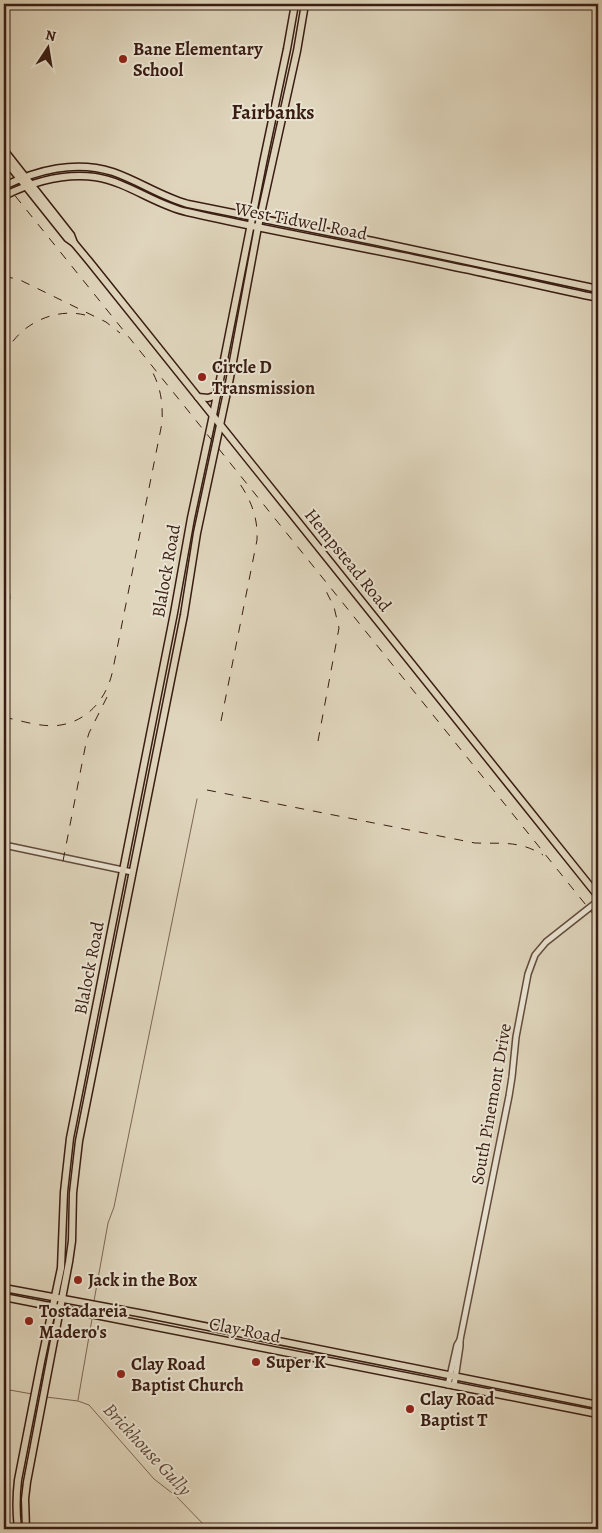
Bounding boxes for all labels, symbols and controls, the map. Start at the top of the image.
north arrow [22,22,72,72]
text: N [44,25,58,46]
place label: Bane Elementary School [133,37,263,82]
marker: Bane Elementary School [117,53,129,65]
district label: Fairbanks [232,99,315,126]
street label: West Tidwell Road [232,196,370,246]
place label: Circle D Transmission [212,355,315,400]
marker: Circle D Transmission [196,371,208,383]
street label: Hempstead Road [299,503,397,617]
street label: Blalock Road [146,522,186,620]
street label: Blalock Road [68,919,110,1017]
street label: South Pinemont Drive [465,1021,517,1187]
place label: Jack in the Box [88,1268,197,1292]
marker: Jack in the Box [72,1274,84,1286]
place label: Tostadareia Madero's [39,1299,128,1344]
street label: Clay Road [207,1311,283,1349]
marker: Tostadareia Madero's [23,1315,35,1327]
place label: Super K [266,1350,326,1374]
place label: Clay Road Baptist Church [131,1352,244,1397]
marker: Super K [250,1356,262,1368]
marker: Clay Road Baptist Church [115,1368,127,1380]
place label: Clay Road Baptist T [420,1387,495,1432]
water label: Brickhouse Gully [97,1397,198,1503]
marker: Clay Road Baptist T [404,1403,416,1415]

